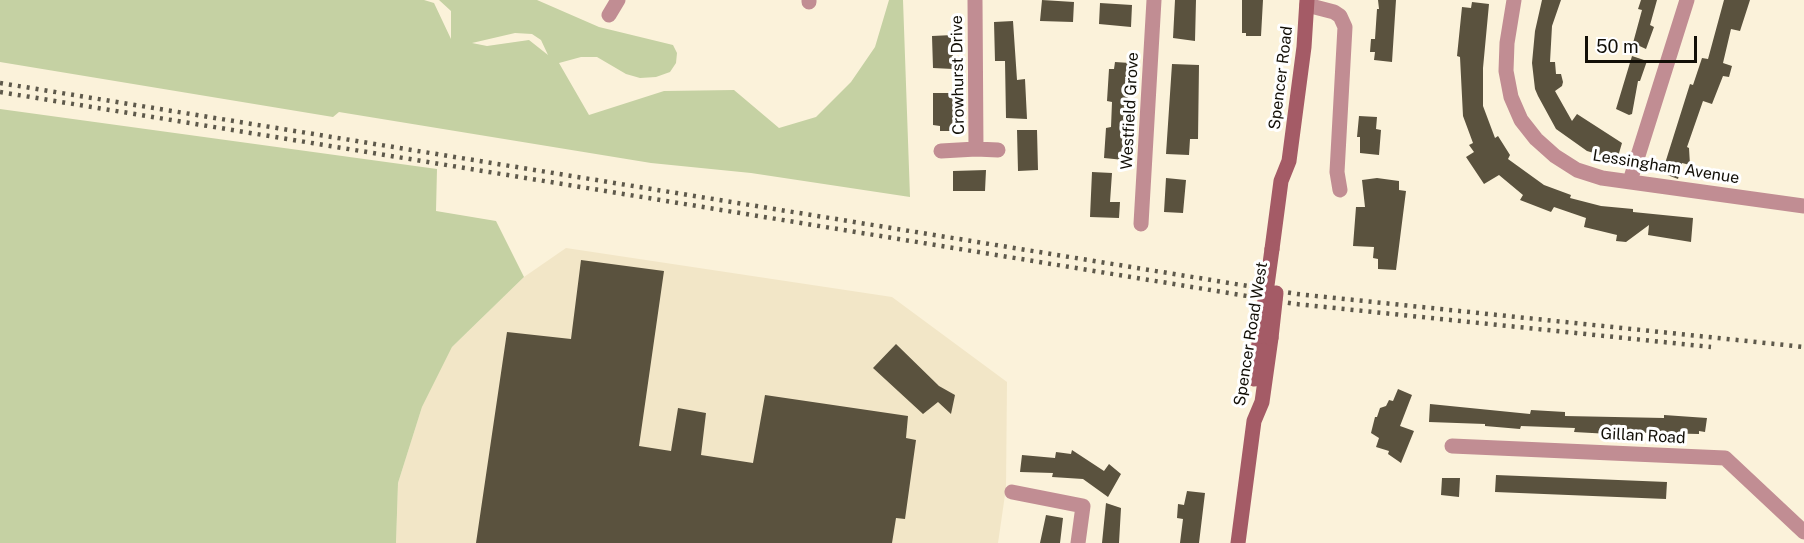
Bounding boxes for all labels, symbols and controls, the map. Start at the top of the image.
street label: Crowhurst Drive [947,15,969,135]
scale bar [1588,24,1700,62]
street label: Spencer Road [1265,25,1297,131]
text: 50 m [1596,36,1639,57]
street label: Westfield Grove [1117,52,1143,170]
street label: Lessingham Avenue [1591,146,1741,188]
street label: Spencer Road West [1230,260,1272,408]
street label: Gillan Road [1600,424,1686,448]

